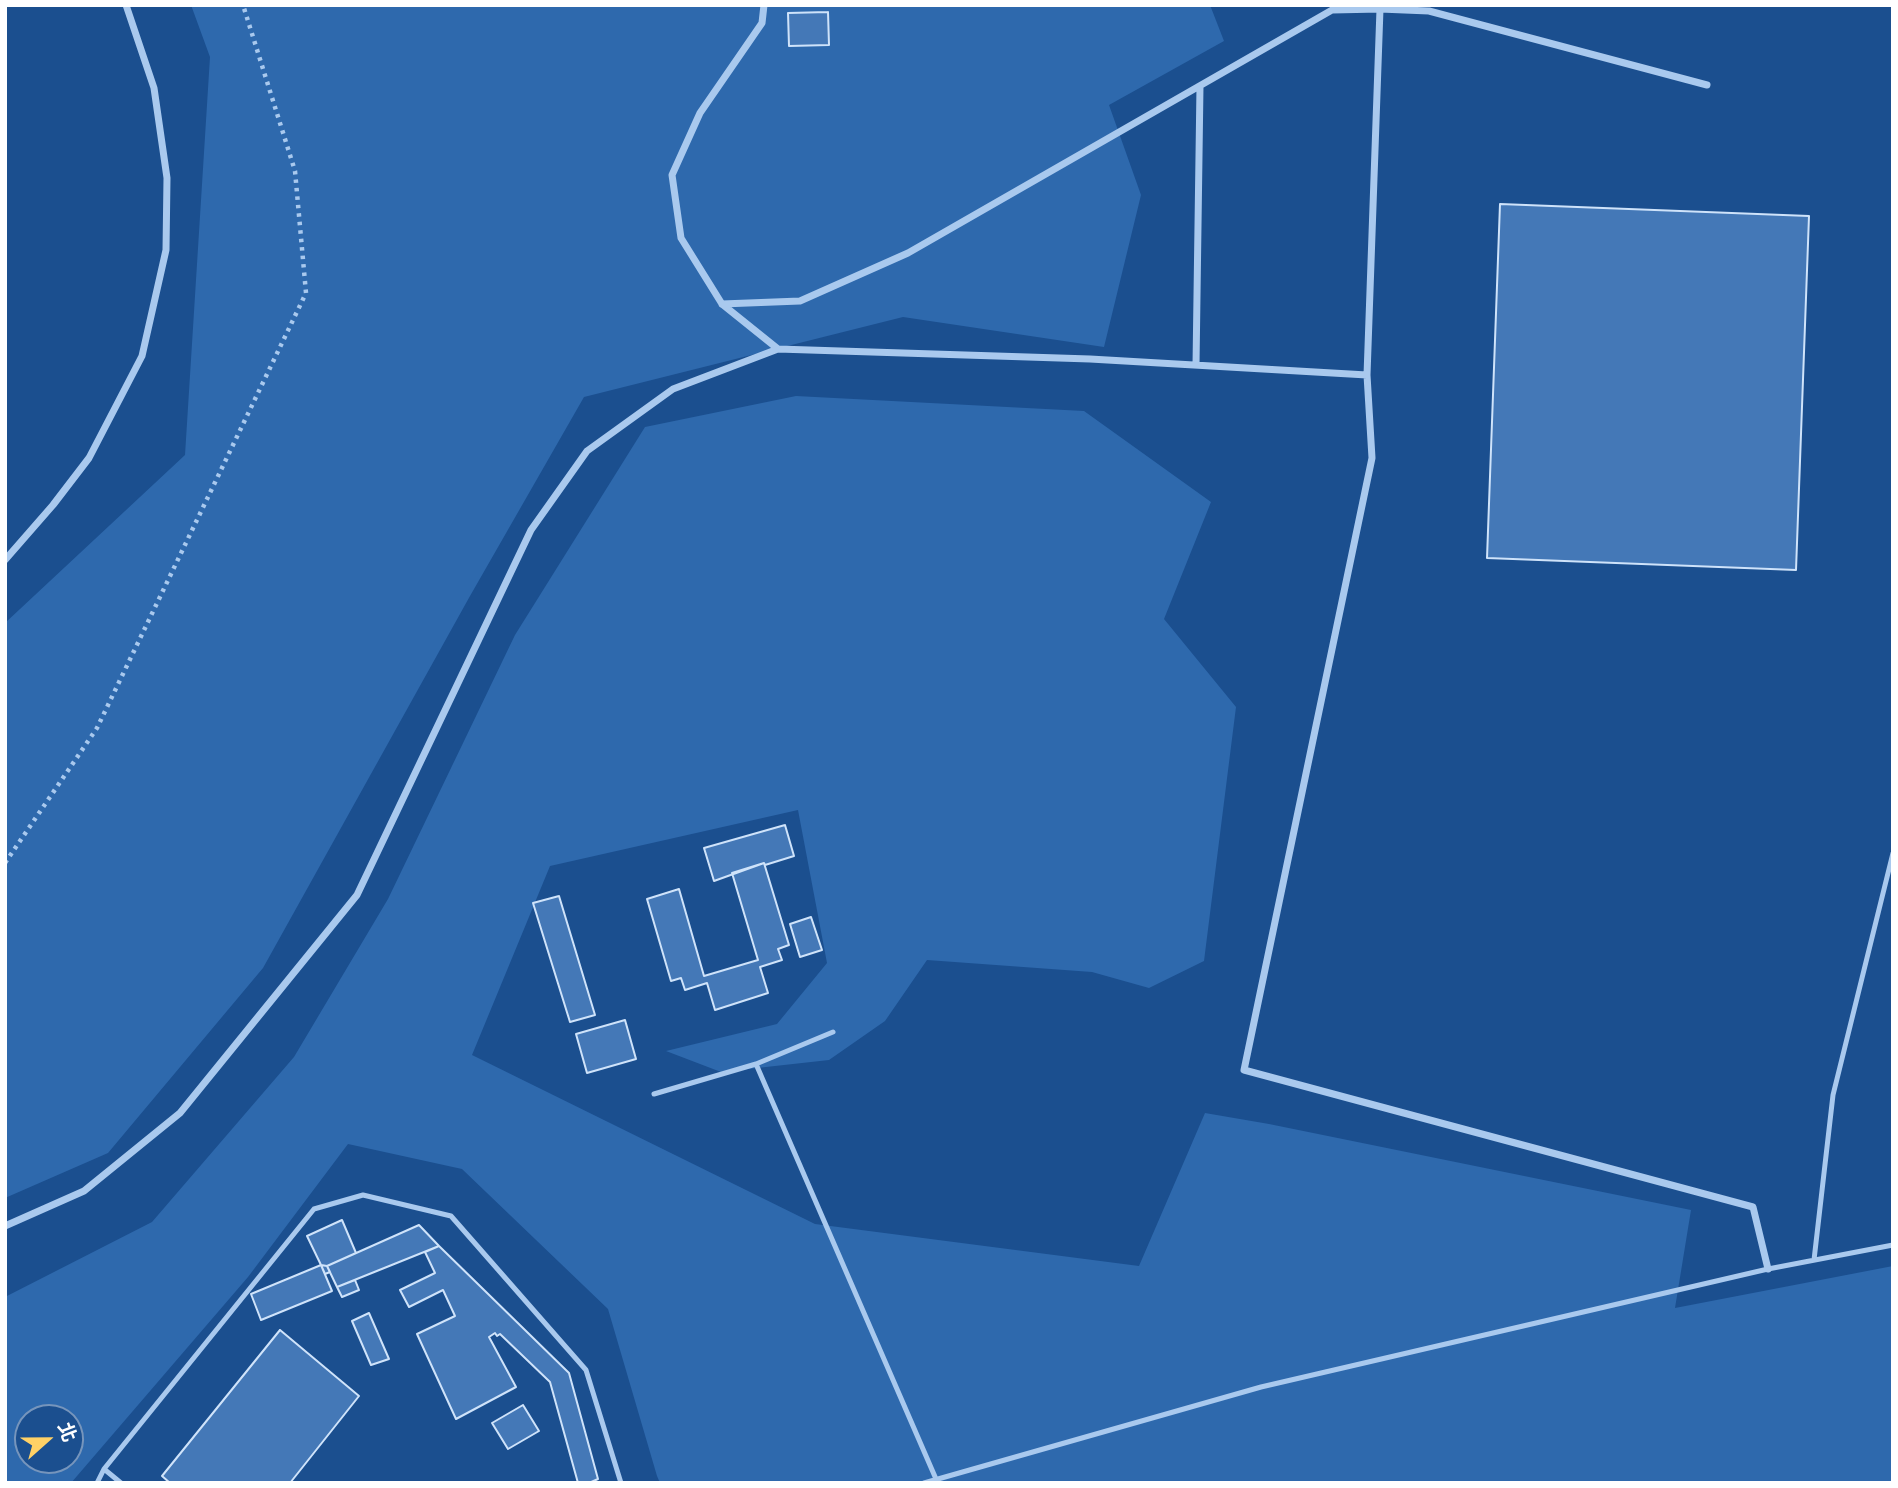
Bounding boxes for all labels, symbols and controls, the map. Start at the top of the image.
north arrow [14,1404,84,1474]
text: 北 [52,1419,82,1445]

